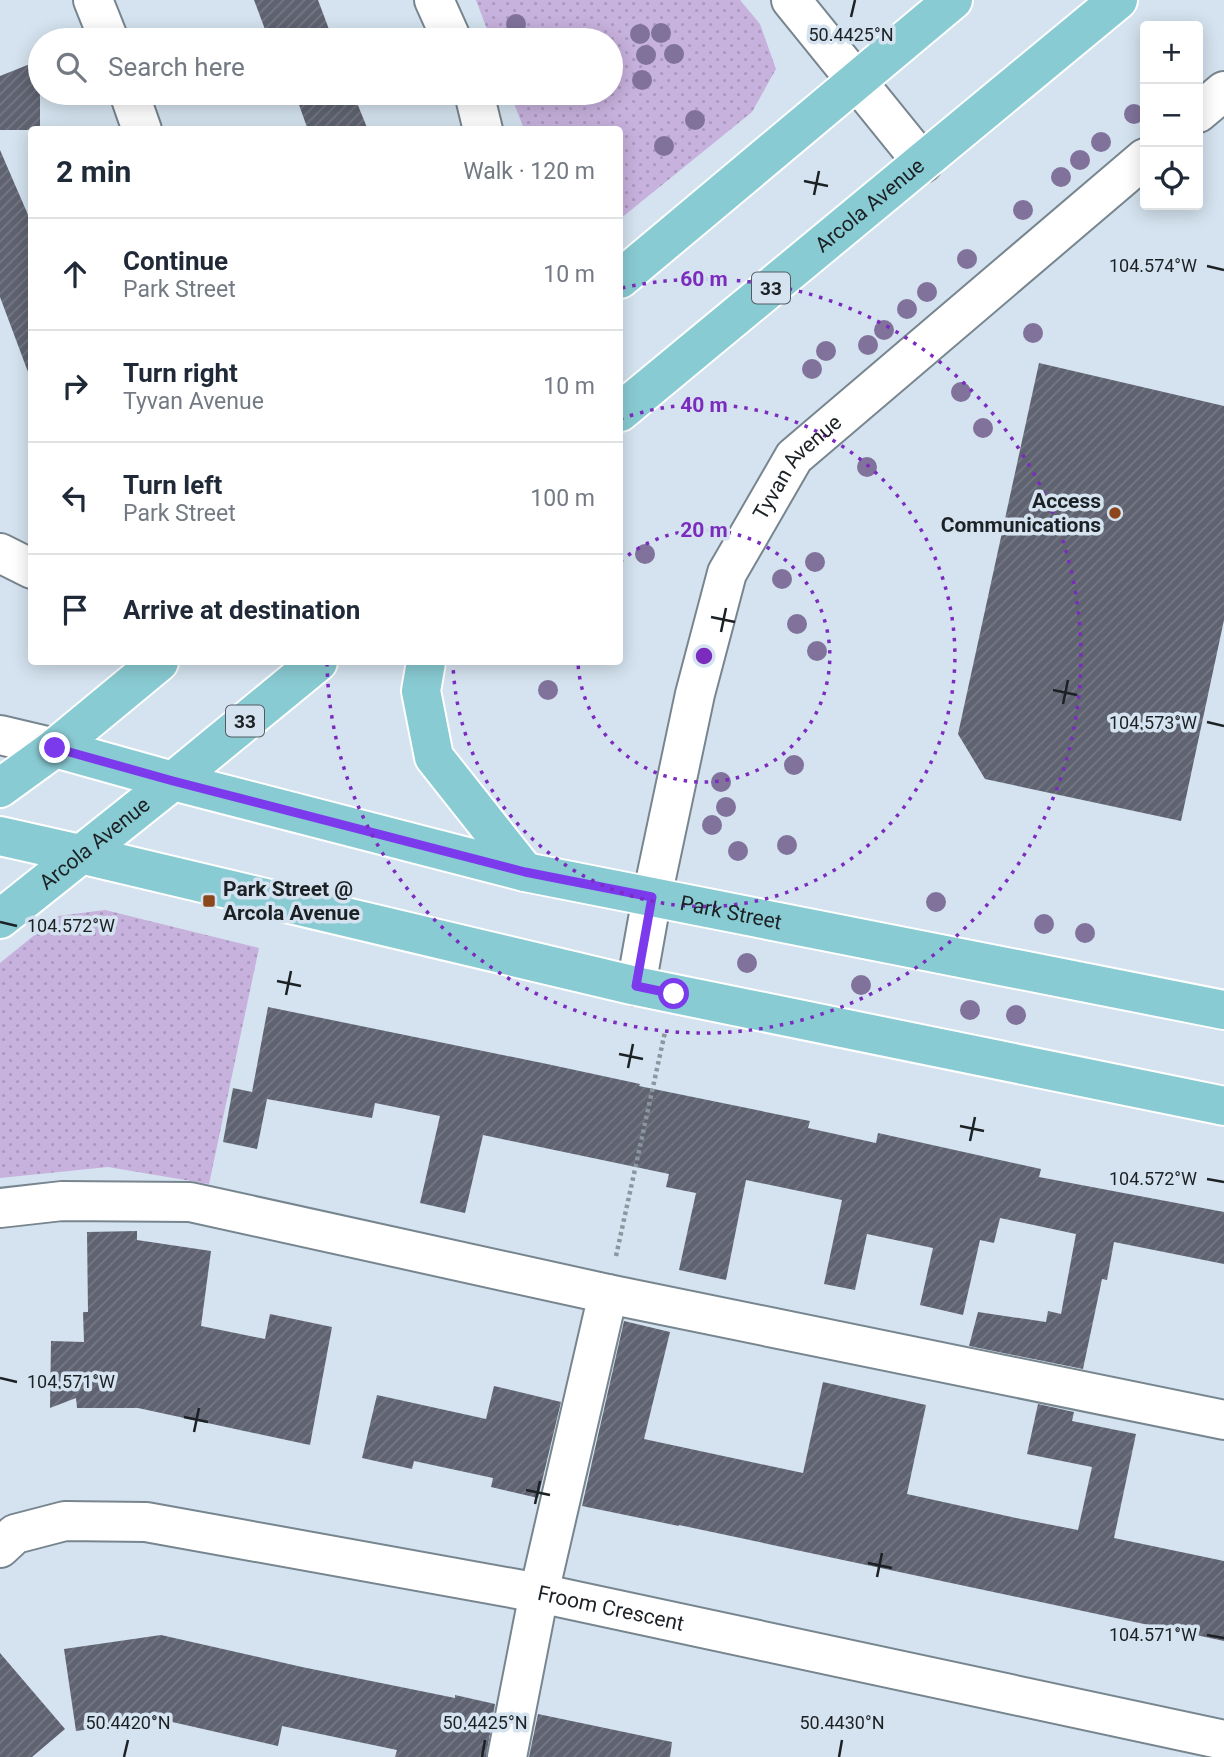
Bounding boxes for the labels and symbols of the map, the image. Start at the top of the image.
text: 50.4425°N [808,24,894,45]
street label: Arcola Avenue [810,153,929,257]
text: 104.574°W [1109,255,1197,276]
text: 60 m [680,267,728,291]
road number: 33 [752,272,790,304]
text: 40 m [680,393,728,417]
street label: Tyvan Avenue [748,410,846,524]
place label: Access Communications [941,489,1101,537]
marker: Access Communications [1107,505,1123,521]
text: 20 m [680,518,728,542]
centre of rings [692,644,716,668]
road number: 33 [226,706,264,736]
text: 104.573°W [1109,712,1197,733]
route end [39,732,70,763]
street label: Arcola Avenue [35,792,154,895]
place label: Park Street @ Arcola Avenue [223,877,360,925]
street label: Park Street [678,891,784,934]
marker: Park Street @ Arcola Avenue [201,893,217,909]
text: 104.572°W [27,915,115,936]
route start [658,978,689,1009]
text: 104.572°W [1109,1168,1197,1189]
text: 104.571°W [27,1371,115,1392]
street label: Froom Crescent [535,1581,686,1636]
text: 104.571°W [1109,1624,1197,1645]
text: 50.4420°N [85,1712,171,1733]
text: 50.4425°N [442,1712,528,1733]
text: 50.4430°N [799,1712,885,1733]

